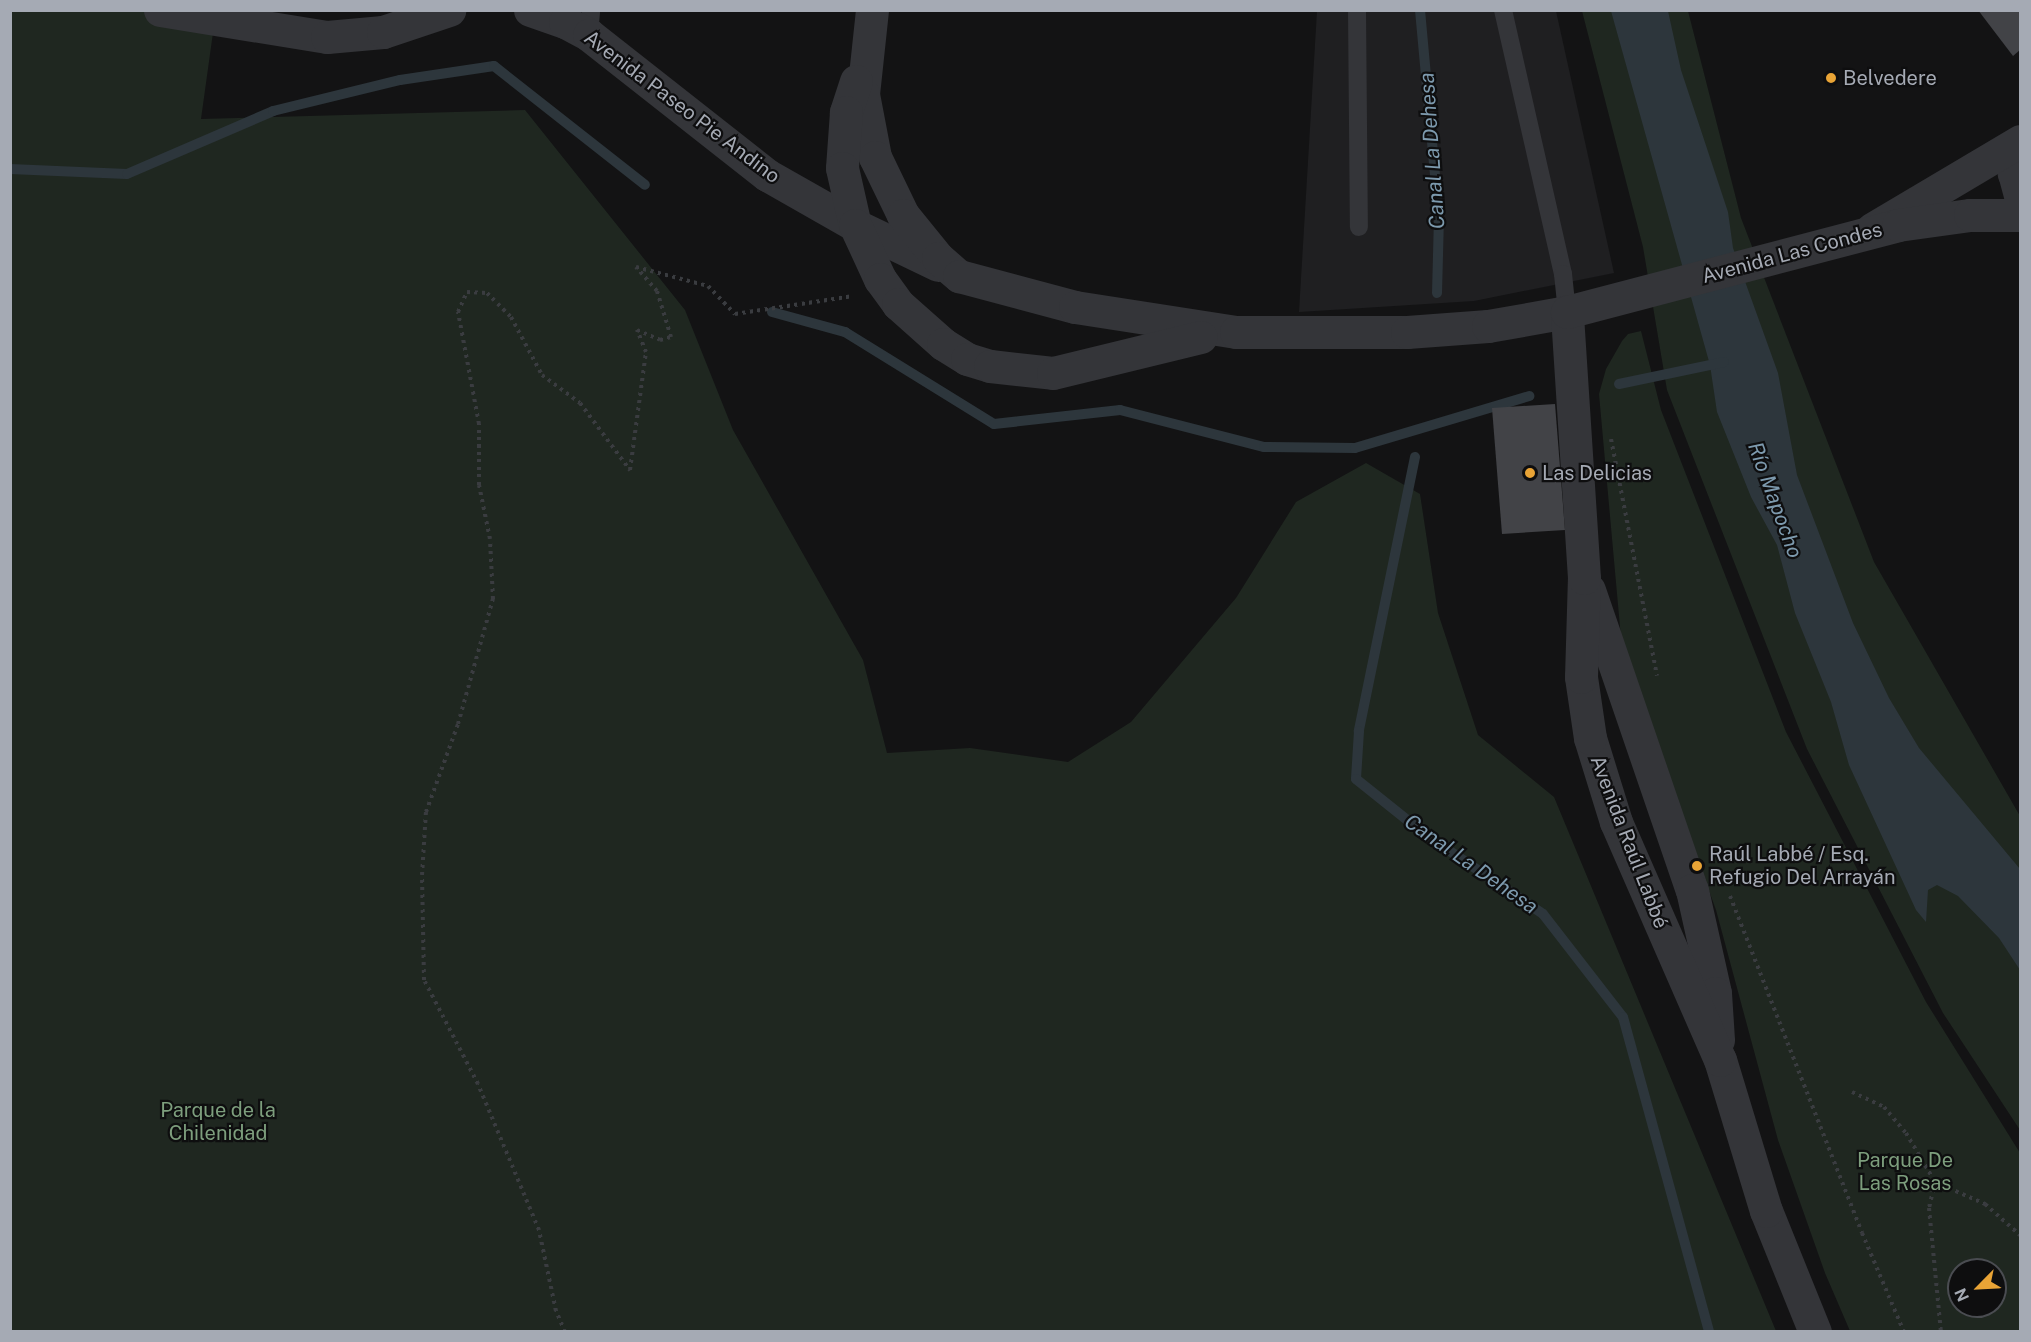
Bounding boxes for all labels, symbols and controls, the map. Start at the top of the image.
street label: Avenida Paseo Pie Andino [579,25,785,189]
place label: Belvedere [1843,66,1937,90]
marker: Belvedere [1824,71,1838,85]
water label: Canal La Dehesa [1414,72,1450,230]
street label: Avenida Las Condes [1699,217,1885,289]
water label: Río Mapocho [1742,438,1808,562]
place label: Las Delicias [1542,461,1652,485]
marker: Las Delicias [1523,466,1537,480]
street label: Avenida Raúl Labbé [1585,752,1673,932]
water label: Canal La Dehesa [1399,809,1543,919]
place label: Raúl Labbé / Esq. Refugio Del Arrayán [1709,843,1896,890]
marker: Raúl Labbé / Esq. Refugio Del Arrayán [1690,859,1704,873]
park label: Parque de la Chilenidad [160,1098,276,1145]
park label: Parque De Las Rosas [1857,1149,1953,1196]
north arrow [1947,1258,2007,1318]
text: N [1951,1285,1973,1304]

